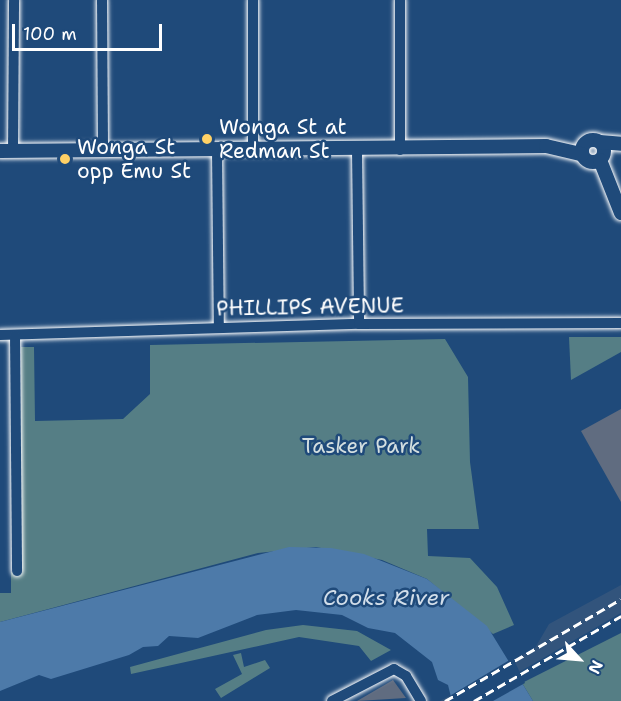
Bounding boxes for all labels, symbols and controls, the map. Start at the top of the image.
scale bar [15,12,165,50]
text: 100 m [23,22,77,46]
place label: Wonga St at Redman St [219,114,347,164]
marker: Wonga St at Redman St [200,132,214,146]
place label: Wonga St opp Emu St [77,134,191,184]
marker: Wonga St opp Emu St [58,152,72,166]
street label: PHILLIPS AVENUE [216,293,404,321]
park label: Tasker Park [302,433,420,459]
water label: Cooks River [323,585,449,611]
north arrow [549,629,609,689]
text: N [583,657,608,677]

